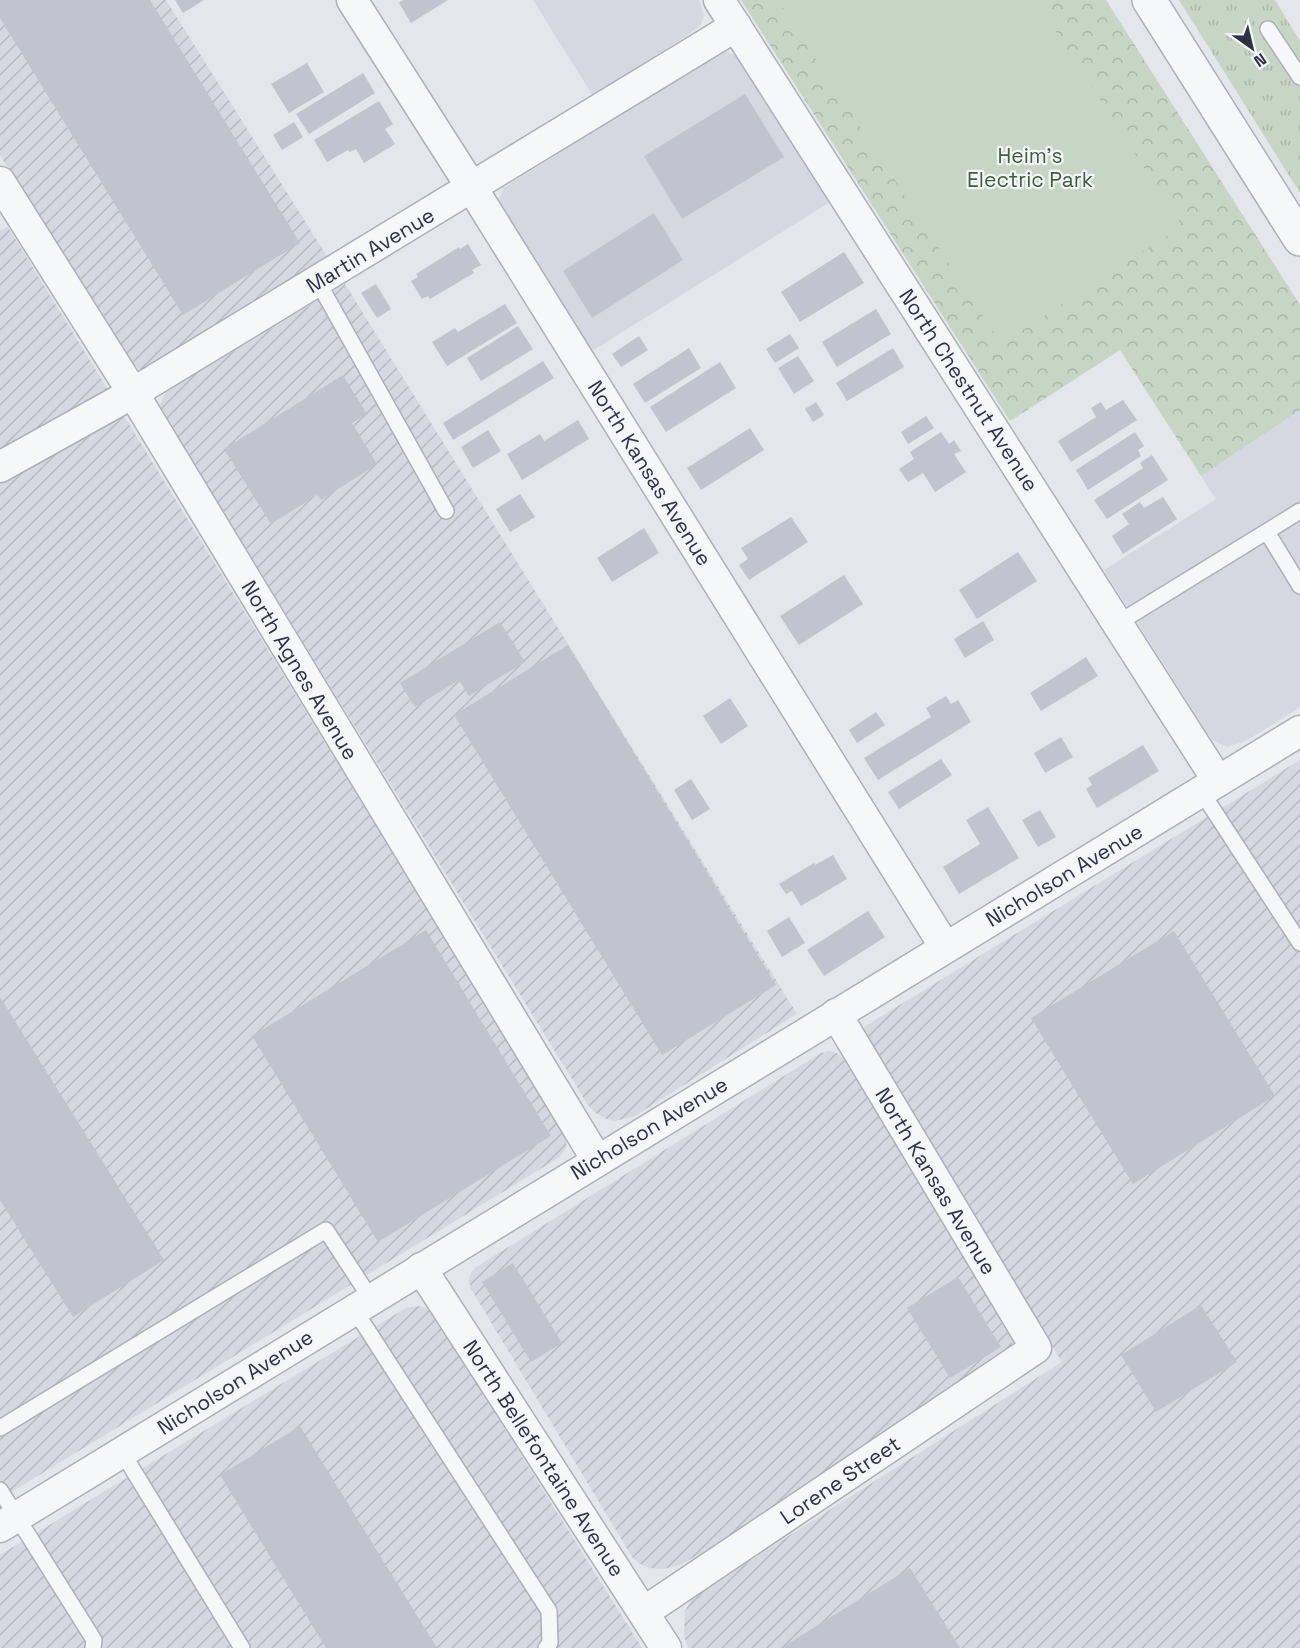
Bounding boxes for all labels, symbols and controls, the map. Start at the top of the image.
north arrow [1222,18,1282,78]
text: N [1250,48,1270,72]
park label: Heim's Electric Park [967,142,1093,193]
street label: Martin Avenue [301,201,439,299]
street label: North Chestnut Avenue [893,283,1045,497]
street label: North Kansas Avenue [582,375,718,571]
street label: North Agnes Avenue [236,575,364,765]
street label: Nicholson Avenue [980,817,1148,933]
street label: Nicholson Avenue [565,1070,733,1186]
street label: North Kansas Avenue [869,1082,1003,1280]
street label: Nicholson Avenue [152,1323,318,1441]
street label: North Bellefontaine Avenue [457,1334,631,1582]
street label: Lorene Street [775,1430,905,1530]

